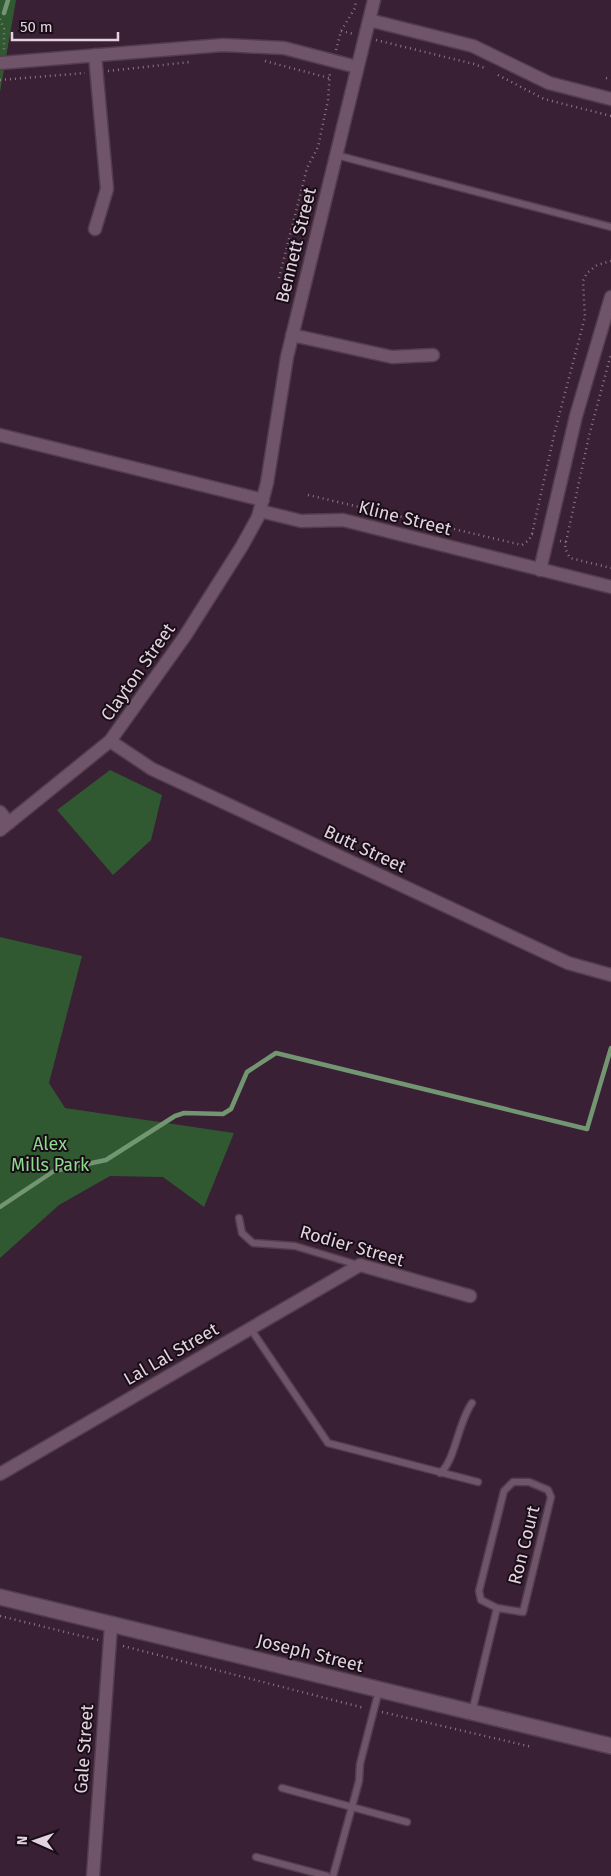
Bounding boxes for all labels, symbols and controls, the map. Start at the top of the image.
scale bar [12,10,119,42]
text: 50 m [20,18,53,36]
street label: Bennett Street [271,184,321,305]
street label: Kline Street [356,496,454,540]
street label: Clayton Street [96,618,180,725]
street label: Butt Street [320,820,410,878]
park label: Alex Mills Park [11,1133,90,1176]
street label: Rodier Street [297,1221,407,1272]
street label: Lal Lal Street [120,1318,223,1390]
street label: Ron Court [504,1503,545,1587]
street label: Joseph Street [254,1629,366,1677]
street label: Gale Street [70,1703,98,1794]
north arrow [10,1816,60,1866]
text: N [14,1836,31,1846]

